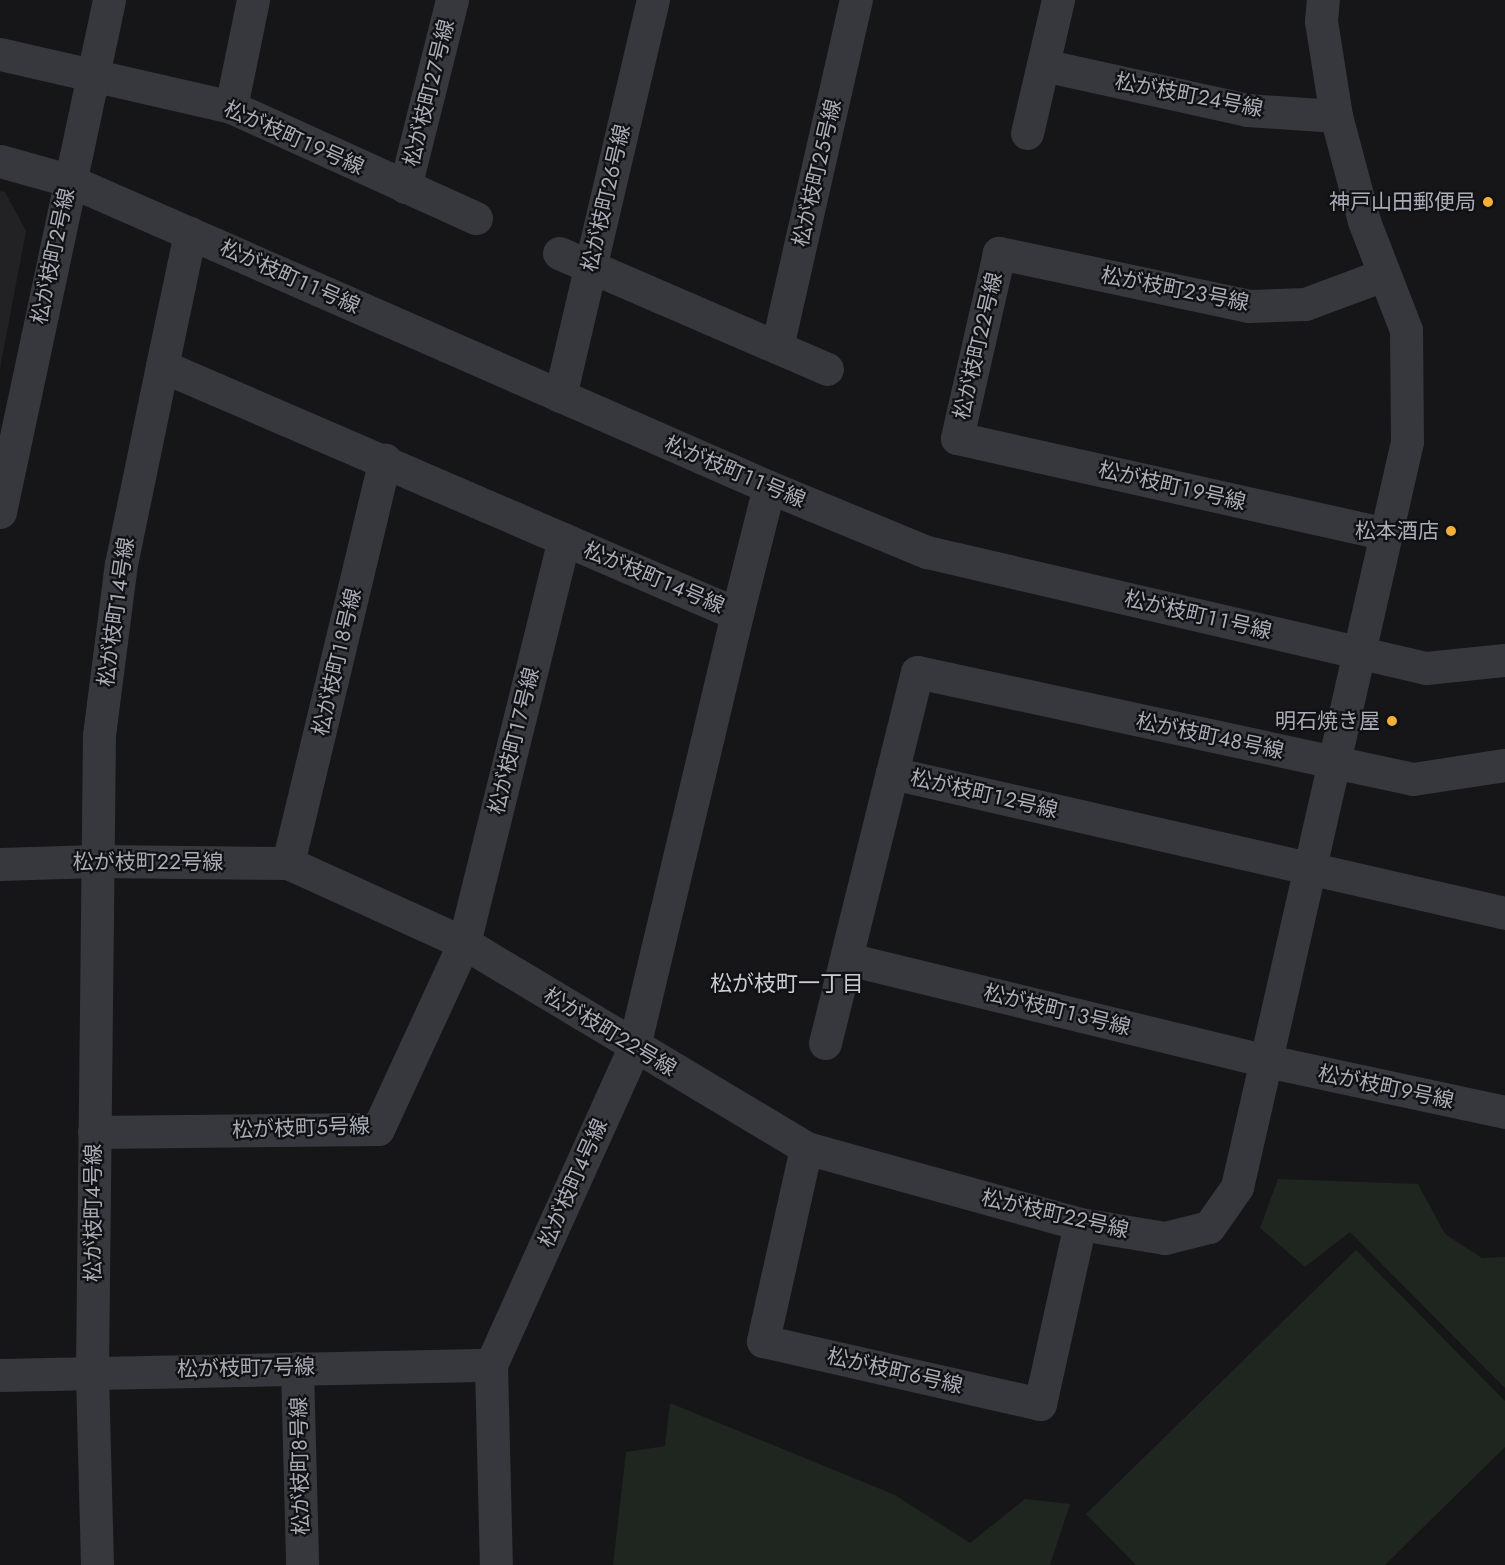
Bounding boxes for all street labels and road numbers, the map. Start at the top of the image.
street label: 松が枝町２７号線 [399,17,459,169]
street label: 松が枝町２４号線 [1113,68,1265,122]
street label: 松が枝町１９号線 [220,96,368,180]
street label: 松が枝町２５号線 [788,97,846,249]
street label: 松が枝町２６号線 [577,122,635,274]
street label: 松が枝町２号線 [26,186,80,326]
street label: 松が枝町１１号線 [216,235,364,319]
street label: 松が枝町２３号線 [1099,262,1251,316]
street label: 松が枝町２２号線 [949,270,1007,422]
street label: 松が枝町１１号線 [661,431,809,513]
street label: 松が枝町１９号線 [1096,457,1248,515]
street label: 松が枝町１４号線 [93,536,139,688]
street label: 松が枝町１４号線 [580,537,728,619]
street label: 松が枝町１８号線 [308,586,366,738]
street label: 松が枝町１１号線 [1122,586,1274,644]
street label: 松が枝町１７号線 [484,665,544,817]
street label: 松が枝町４８号線 [1134,708,1286,764]
street label: 松が枝町１２号線 [908,765,1060,823]
street label: 松が枝町２２号線 [73,849,223,875]
street label: 松が枝町１３号線 [981,980,1133,1040]
street label: 松が枝町２２号線 [539,982,681,1082]
street label: 松が枝町９号線 [1316,1060,1456,1114]
street label: 松が枝町５号線 [232,1113,370,1143]
street label: 松が枝町４号線 [533,1115,613,1251]
street label: 松が枝町４号線 [80,1144,106,1282]
street label: 松が枝町２２号線 [979,1185,1131,1243]
street label: 松が枝町６号線 [825,1343,965,1399]
street label: 松が枝町７号線 [177,1354,315,1382]
street label: 松が枝町８号線 [286,1397,314,1535]

